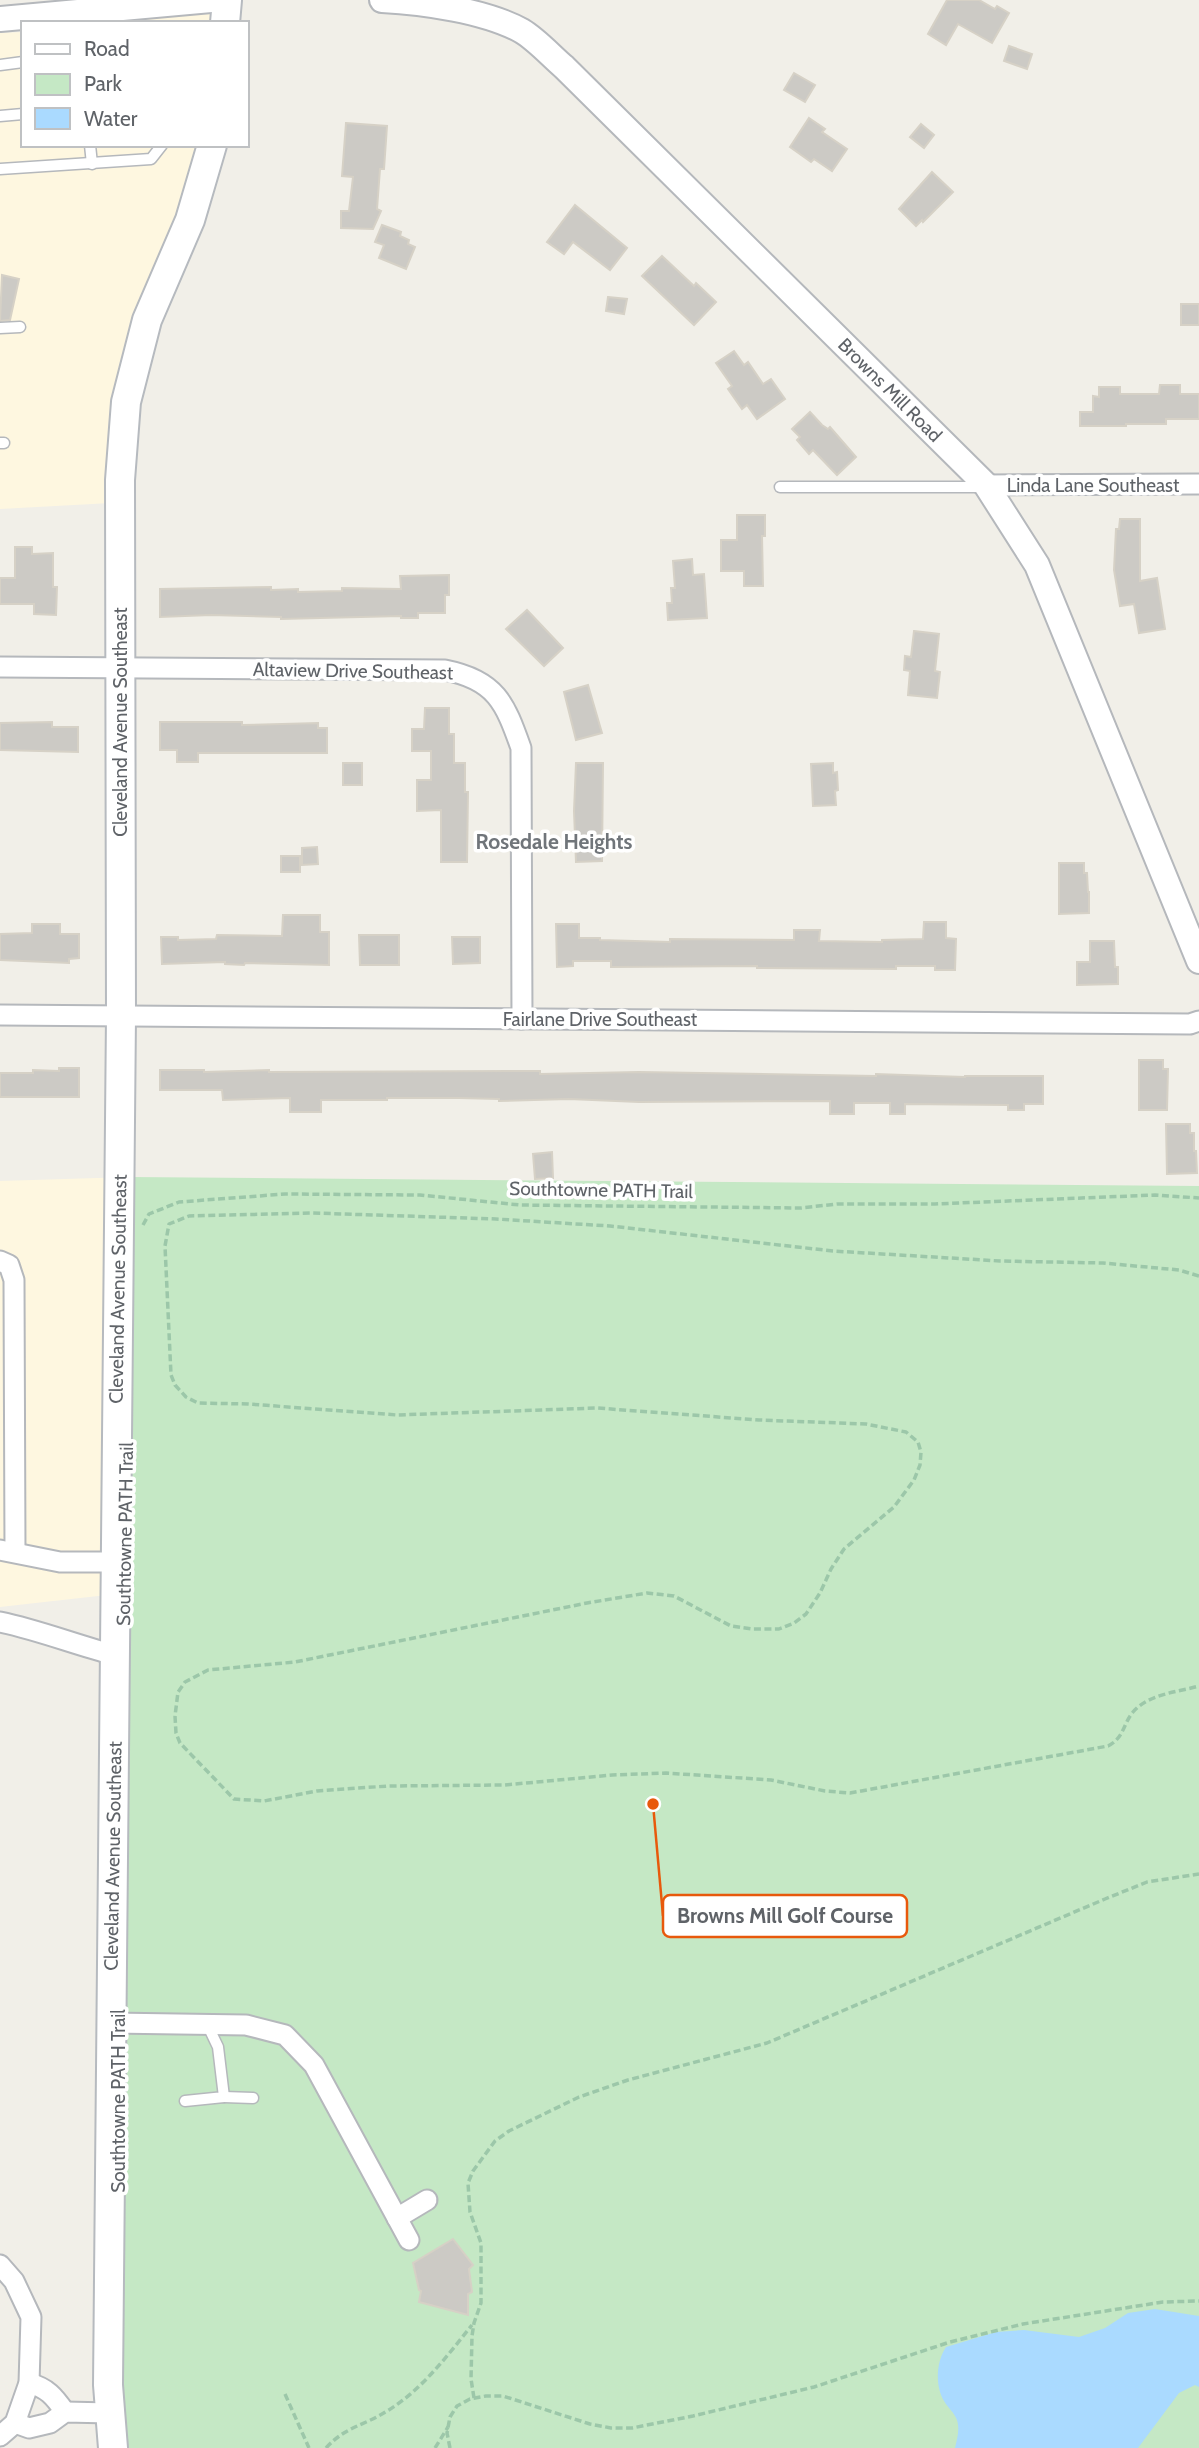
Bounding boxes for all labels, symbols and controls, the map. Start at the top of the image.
legend [21,21,248,147]
text: Road [84,36,130,61]
text: Park [84,71,122,96]
text: Water [84,106,138,131]
street label: Browns Mill Road [833,333,947,447]
street label: Linda Lane Southeast [1007,474,1180,497]
street label: Cleveland Avenue Southeast [109,607,132,837]
street label: Altaview Drive Southeast [253,658,454,684]
district label: Rosedale Heights [476,829,633,854]
street label: Fairlane Drive Southeast [503,1008,698,1031]
street label: Cleveland Avenue Southeast [104,1173,132,1404]
street label: Southtowne PATH Trail [509,1177,694,1203]
street label: Southtowne PATH Trail [112,1441,138,1626]
street label: Cleveland Avenue Southeast [99,1740,127,1971]
callout: Browns Mill Golf Course [663,1895,907,1937]
text: Browns Mill Golf Course [677,1903,893,1928]
street label: Southtowne PATH Trail [107,2009,130,2193]

